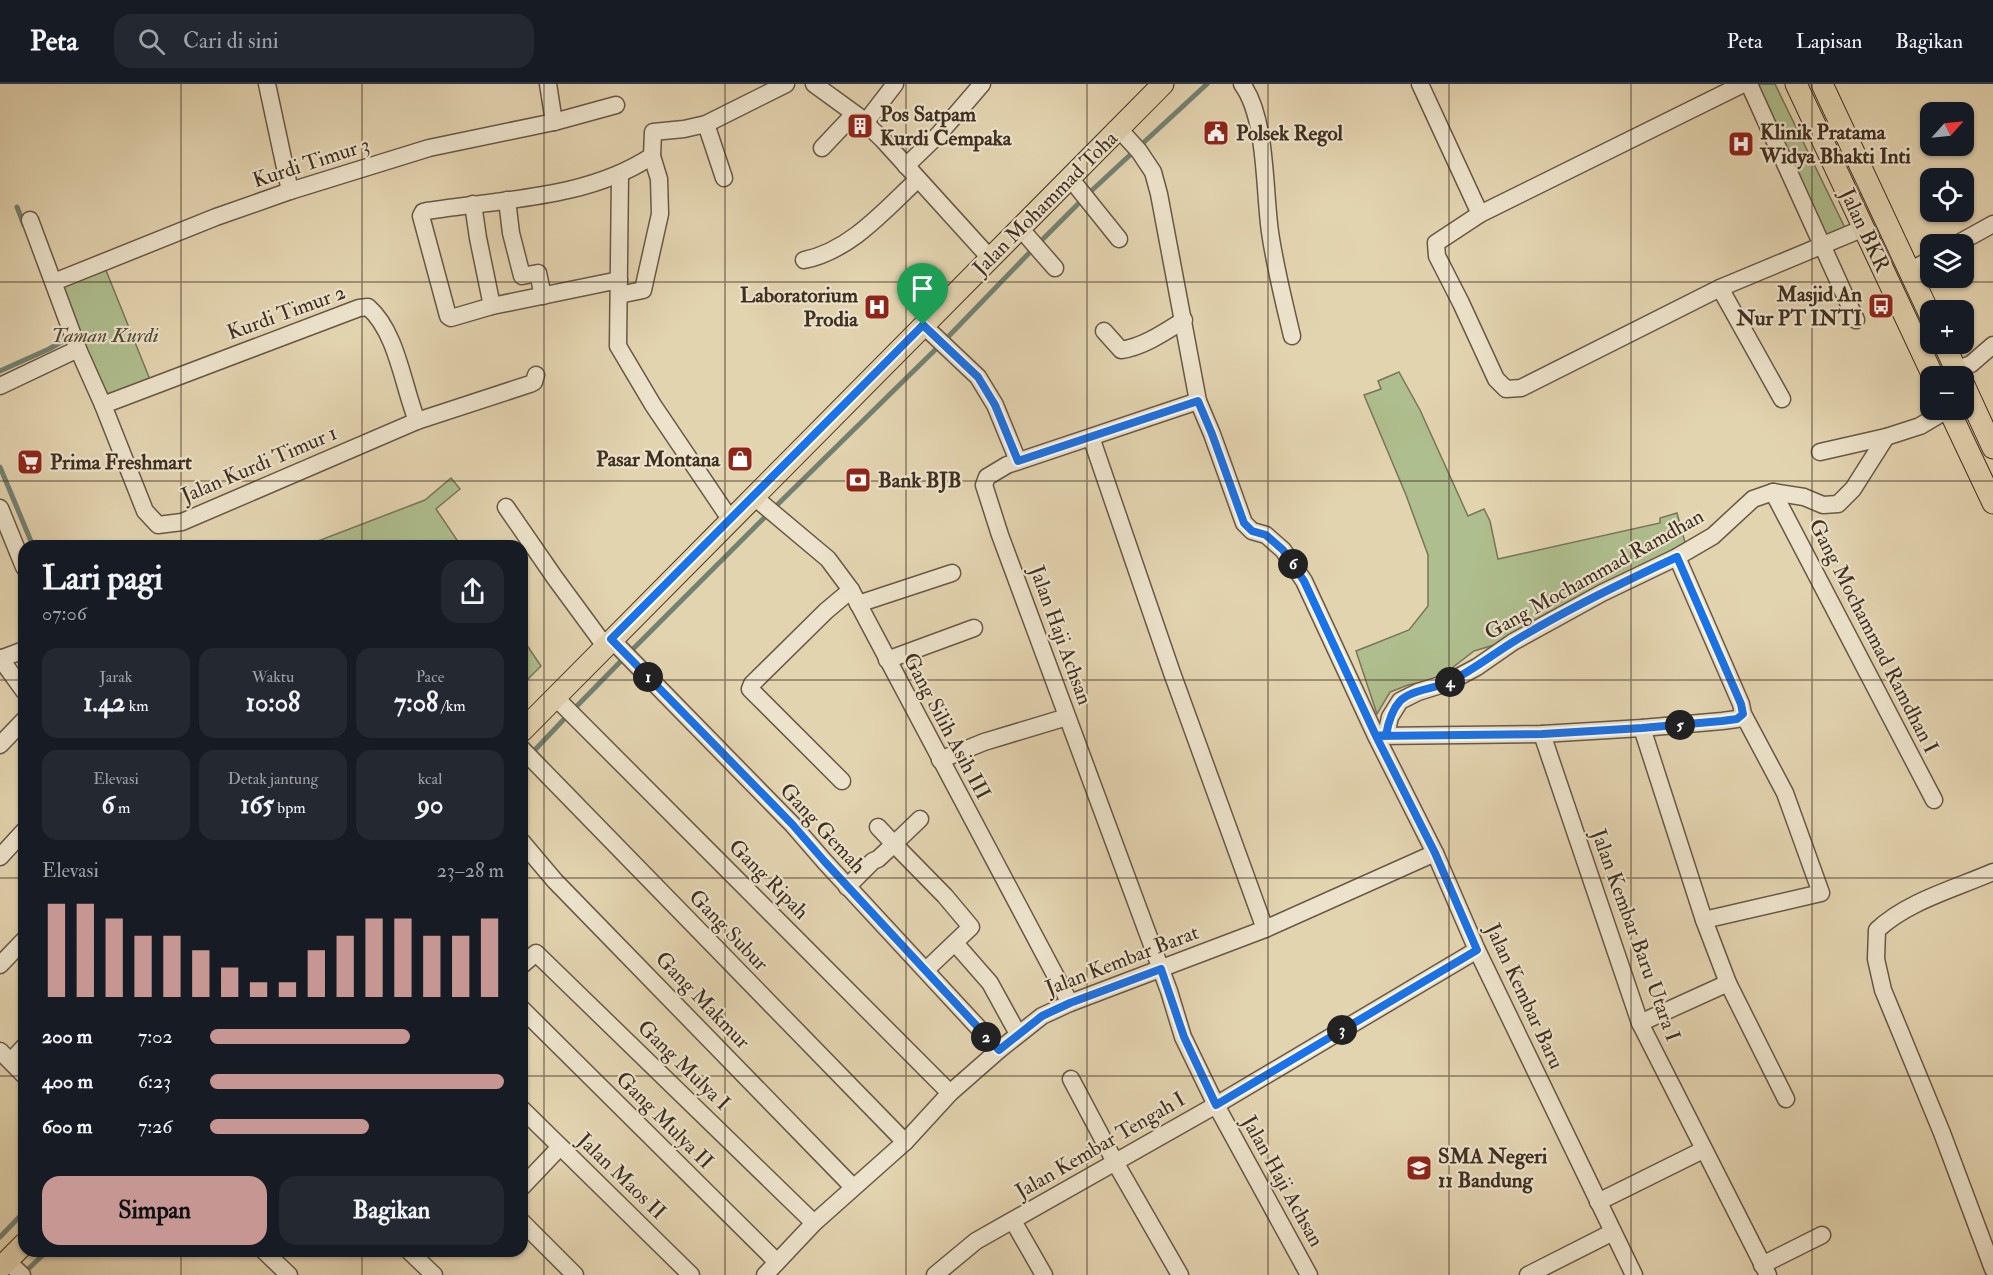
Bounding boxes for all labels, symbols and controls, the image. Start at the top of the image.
search box [114,14,534,68]
text: Peta [30,24,78,59]
icon: search [135,25,168,58]
text: Cari di sini [183,27,279,55]
text: Peta [1727,28,1763,55]
text: Lapisan [1796,28,1862,55]
text: Bagikan [1895,28,1963,55]
place label: Pos Satpam Kurdi Cempaka [880,101,1013,152]
north arrow [1920,102,1974,156]
map controls [1920,102,1974,420]
building icon: Pos Satpam Kurdi Cempaka [845,111,875,141]
public building icon: Polsek Regol [1201,118,1231,148]
place label: Klinik Pratama Widya Bhakti Inti [1759,119,1911,170]
place label: Polsek Regol [1236,120,1344,147]
street label: Jalan Mohammad Toha [967,125,1124,282]
hospital icon: Klinik Pratama Widya Bhakti Inti [1726,129,1756,159]
street label: Kurdi Timur 3 [249,131,373,194]
button: locate [1920,168,1974,222]
street label: Jalan BKR [1833,183,1896,277]
button: layers [1920,234,1974,288]
pin [897,263,948,325]
icon: arrive [906,272,939,305]
street label: Kurdi Timur 2 [223,279,349,346]
place label: Masjid An Nur PT INTI [1735,281,1863,332]
place label: Laboratorium Prodia [740,282,859,333]
bus stop icon: Masjid An Nur PT INTI [1866,291,1896,321]
hospital icon: Laboratorium Prodia [862,292,892,322]
button: + [1920,300,1974,354]
park label: Taman Kurdi [51,322,159,349]
button: − [1920,366,1974,420]
street label: Jalan Kurdi Timur 1 [176,419,341,510]
shop icon: Pasar Montana [725,444,755,474]
place label: Pasar Montana [596,446,721,473]
supermarket icon: Prima Freshmart [15,447,45,477]
place label: Prima Freshmart [50,449,192,476]
bank icon: Bank BJB [843,465,873,495]
place label: Bank BJB [878,467,962,494]
street label: Gang Mochammad Ramdhan [1480,503,1709,646]
street label: Gang Mochammad Ramdhan I [1803,514,1945,758]
pin: 6 [1278,549,1308,579]
text: 6 [1289,554,1297,574]
text: Lari pagi [42,558,163,599]
button: share [441,560,504,623]
street label: Jalan Haji Achsan [1023,561,1098,709]
text: 07:06 [42,601,87,626]
street label: Gang Silih Asih III [897,648,997,804]
pin: 1 [633,662,663,692]
text: Jarak [100,667,132,687]
text: Waktu [252,667,294,687]
text: Pace [416,667,444,687]
text: 1 [645,667,651,687]
pin: 4 [1435,667,1465,697]
text: 4 [1446,672,1454,692]
text: 1.42 [83,687,125,719]
text: 10:08 [246,687,300,719]
text: 7:08 [394,687,438,719]
text: km [125,696,149,716]
text: /km [438,696,466,716]
pin: 5 [1665,710,1695,740]
text: 5 [1676,715,1684,735]
text: Elevasi [93,769,139,789]
text: Detak jantung [228,769,318,789]
text: kcal [418,769,442,789]
street label: Gang Gemah [774,777,871,879]
text: 6 [102,789,115,821]
text: 165 [240,789,274,821]
text: 90 [417,789,443,821]
text: m [115,798,130,818]
text: bpm [274,798,306,818]
street label: Jalan Kembar Baru Utara I [1584,824,1687,1045]
street label: Gang Ripah [723,834,814,925]
text: Elevasi [42,858,99,883]
text: 23–28 m [437,858,504,883]
street label: Gang Subur [683,884,774,977]
street label: Jalan Kembar Baru [1479,918,1570,1073]
street label: Jalan Kembar Barat [1041,919,1203,1002]
street label: Gang Makmur [649,946,756,1055]
street label: Gang Mulya I [632,1014,736,1116]
pin: 3 [1327,1015,1357,1045]
text: 3 [1339,1020,1345,1040]
pin: 2 [971,1022,1001,1052]
text: 200 m [42,1024,92,1049]
text: 7:02 [138,1024,173,1049]
text: 2 [982,1027,990,1047]
street label: Gang Mulya II [610,1066,719,1175]
text: 400 m [42,1069,93,1094]
text: 6:23 [138,1069,171,1094]
street label: Jalan Kembar Tengah I [1010,1086,1190,1206]
street label: Jalan Haji Achsan [1235,1110,1330,1252]
text: 600 m [42,1114,92,1139]
text: 7:26 [138,1114,172,1139]
street label: Jalan Maos II [571,1127,672,1225]
place label: SMA Negeri 11 Bandung [1438,1143,1548,1194]
school or university icon: SMA Negeri 11 Bandung [1404,1153,1434,1183]
button: Simpan [42,1176,267,1245]
button: Bagikan [279,1176,504,1245]

